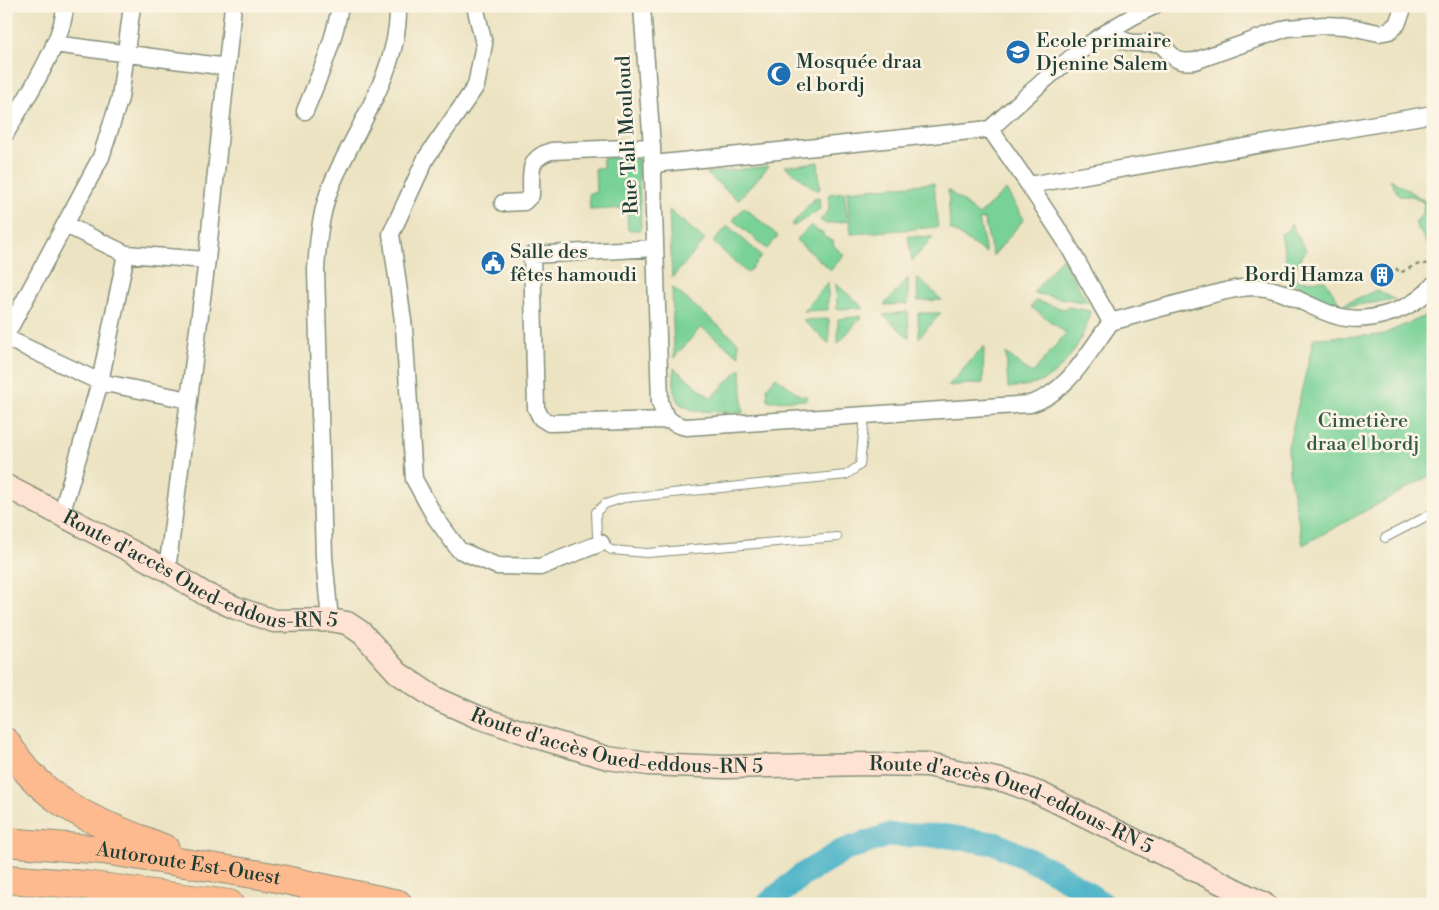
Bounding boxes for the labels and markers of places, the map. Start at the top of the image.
place label: Ecole primaire Djenine Salem [1036,29,1171,77]
school or university icon: Ecole primaire Djenine Salem [1005,39,1031,65]
place label: Mosquée draa el bordj [796,50,923,98]
mosque icon: Mosquée draa el bordj [766,61,792,87]
place label: Salle des fêtes hamoudi [510,240,637,288]
public building icon: Salle des fêtes hamoudi [480,250,506,276]
building icon: Bordj Hamza [1369,262,1395,288]
place label: Bordj Hamza [1244,263,1365,288]

